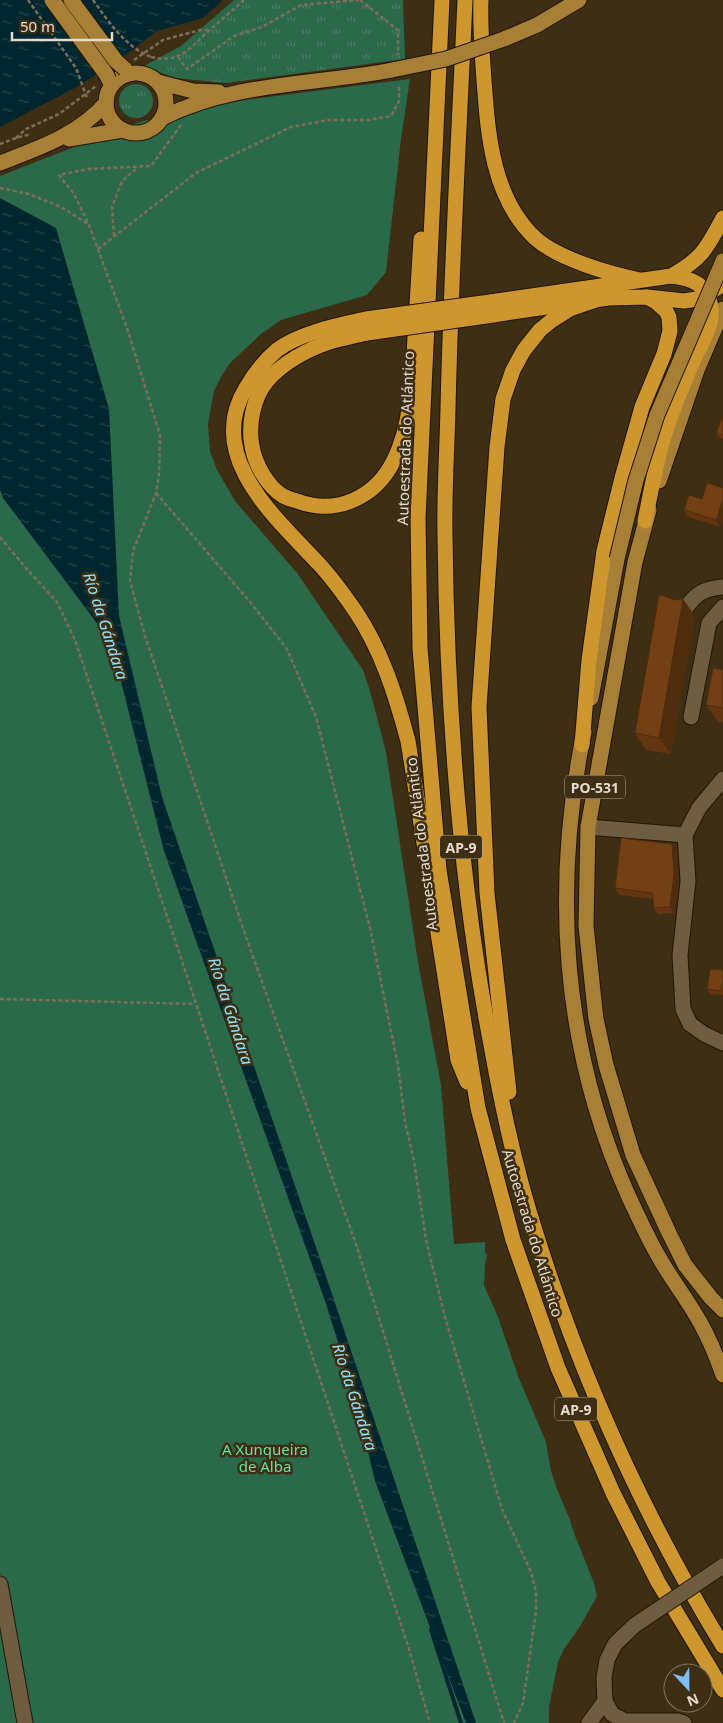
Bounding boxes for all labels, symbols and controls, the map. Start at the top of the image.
scale bar [12,10,112,42]
text: 50 m [20,16,55,36]
street label: Autoestrada do Atlántico [392,350,418,526]
water label: Río da Gándara [78,569,134,683]
street label: Autoestrada do Atlántico [400,756,442,932]
road number: PO-531 [565,776,625,799]
road number: AP-9 [440,836,482,859]
water label: Río da Gándara [203,954,259,1068]
street label: Autoestrada do Atlántico [498,1147,568,1319]
water label: Río da Gándara [327,1340,383,1454]
road number: AP-9 [555,1398,597,1420]
park label: A Xunqueira de Alba [222,1439,308,1476]
north arrow [663,1663,713,1713]
text: N [684,1690,702,1711]

